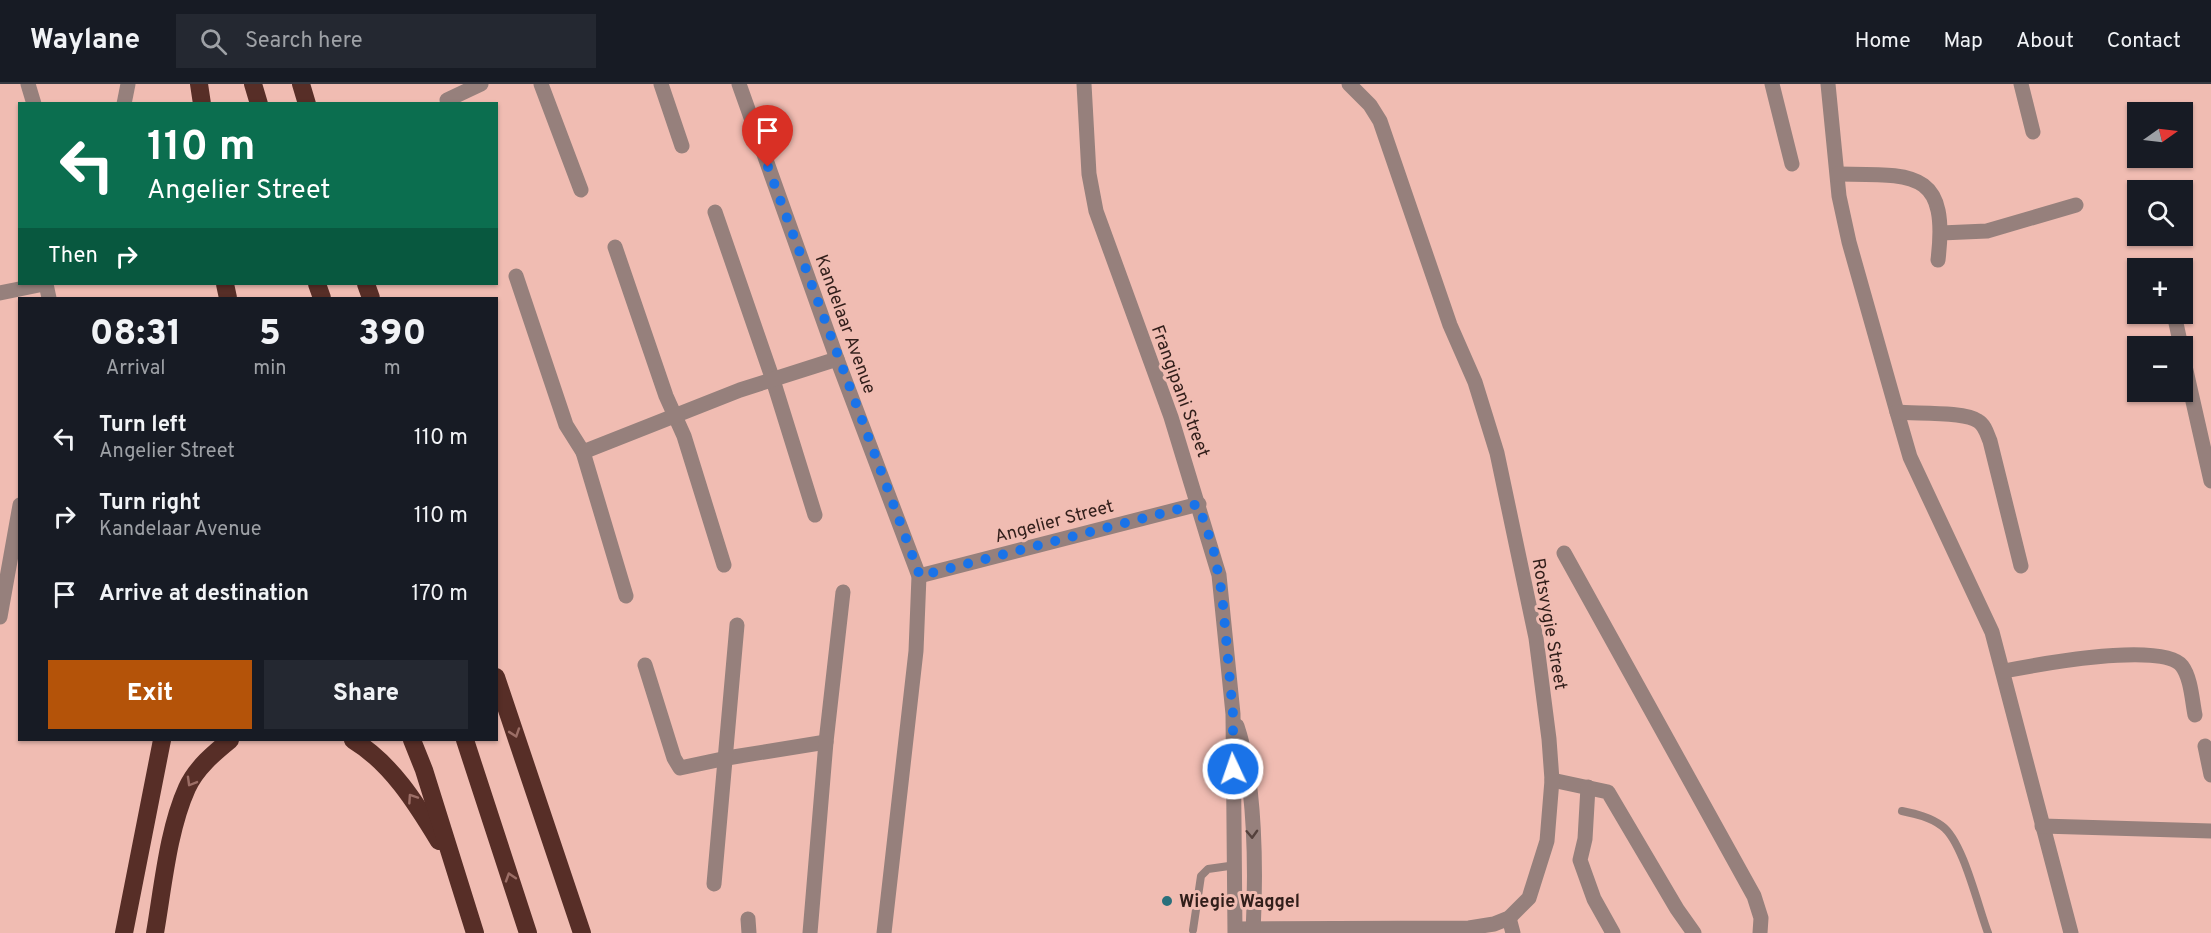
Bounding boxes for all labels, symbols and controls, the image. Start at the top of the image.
search box [176,14,596,68]
text: Waylane [30,23,140,59]
icon: search [197,25,230,58]
text: Search here [245,28,363,55]
text: Home [1855,28,1911,55]
text: Map [1944,28,1983,55]
text: About [2016,28,2074,55]
text: Contact [2107,28,2181,55]
north arrow [2127,102,2193,168]
map controls [2127,102,2193,402]
pin [742,105,793,167]
icon: arrive [751,114,784,147]
text: 110 m [147,122,256,175]
icon: left [48,126,126,204]
text: Angelier Street [147,174,330,208]
button: search [2127,180,2193,246]
icon: right [110,240,143,273]
text: Then [48,243,98,270]
street label: Kandelaar Avenue [809,252,880,397]
button: + [2127,258,2193,324]
text: 08:31 [90,312,182,358]
text: 5 [259,312,281,358]
text: 390 [358,312,426,358]
street label: Frangipani Street [1145,322,1214,461]
button: − [2127,336,2193,402]
text: Arrival [106,356,165,382]
text: min [253,356,286,382]
text: m [384,356,401,382]
text: Turn left [99,412,187,439]
icon: left [48,422,81,455]
text: 110 m [414,425,468,452]
text: Angelier Street [99,439,235,465]
text: Turn right [99,490,201,517]
street label: Angelier Street [992,496,1116,549]
icon: right [48,500,81,533]
text: 110 m [414,503,468,530]
text: Kandelaar Avenue [99,517,261,543]
street label: Rotsvygie Street [1526,557,1571,692]
icon: arrive [48,578,81,611]
text: Arrive at destination [99,581,309,608]
text: 170 m [411,581,468,608]
button: Exit [48,660,252,729]
button: Share [264,660,468,729]
one-way arrow [508,727,520,738]
position arrow [1201,737,1265,801]
one-way arrow [187,776,198,786]
one-way arrow [408,794,419,805]
one-way arrow [1245,829,1258,838]
one-way arrow [505,872,517,883]
place label: Wiegie Waggel [1179,891,1300,914]
marker: Wiegie Waggel [1160,894,1174,908]

